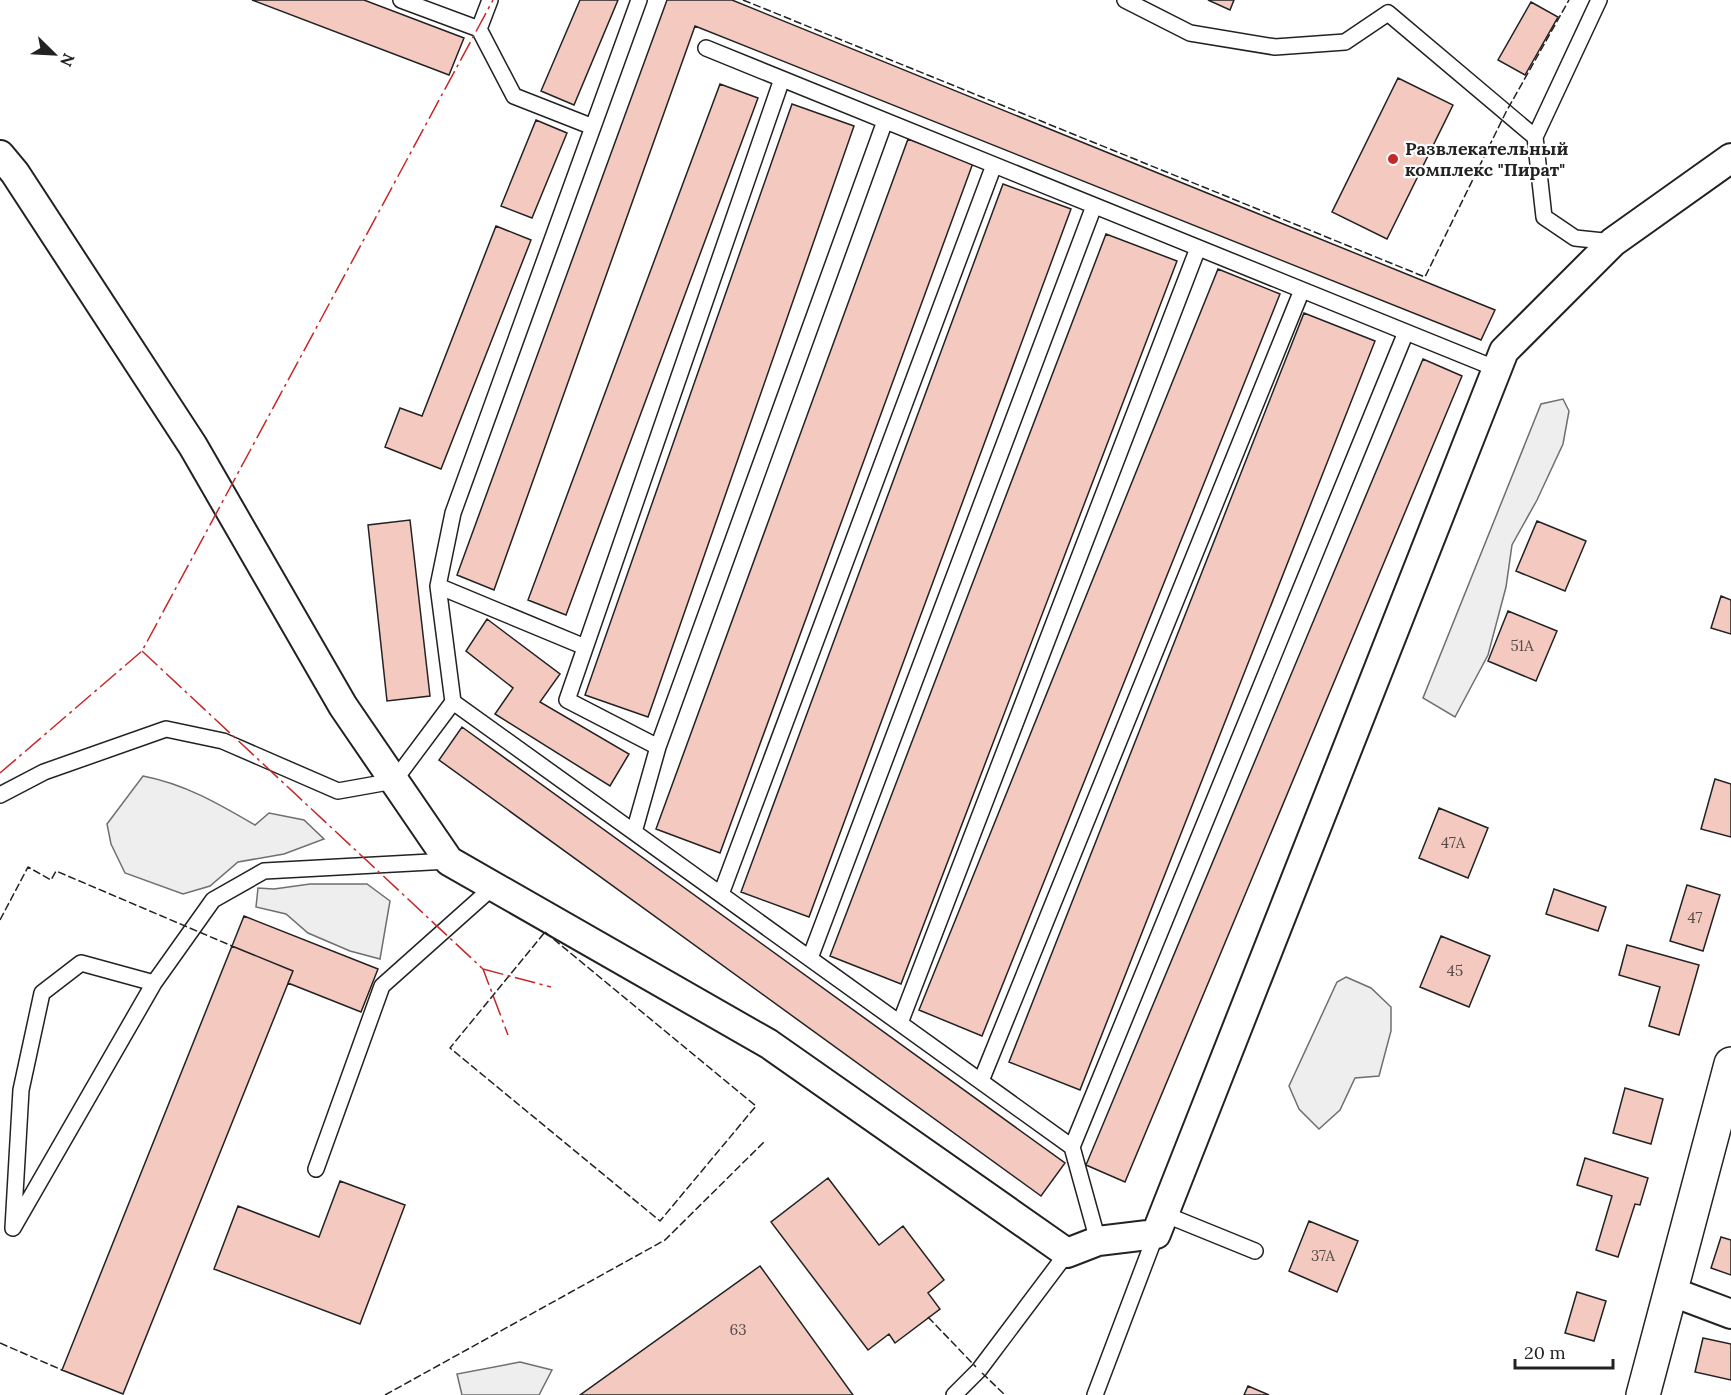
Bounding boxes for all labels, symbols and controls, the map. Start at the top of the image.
north arrow [24,24,84,84]
text: N [56,50,79,70]
place label: Развлекательный комплекс "Пират" [1405,137,1568,181]
marker: Развлекательный комплекс "Пират" [1386,152,1400,166]
house number: 51А [1510,636,1534,655]
house number: 47А [1441,833,1466,852]
house number: 47 [1687,908,1703,927]
house number: 45 [1447,961,1463,980]
house number: 37А [1311,1246,1336,1265]
house number: 63 [729,1320,747,1339]
scale bar [1515,1332,1612,1370]
text: 20 m [1524,1341,1566,1364]

